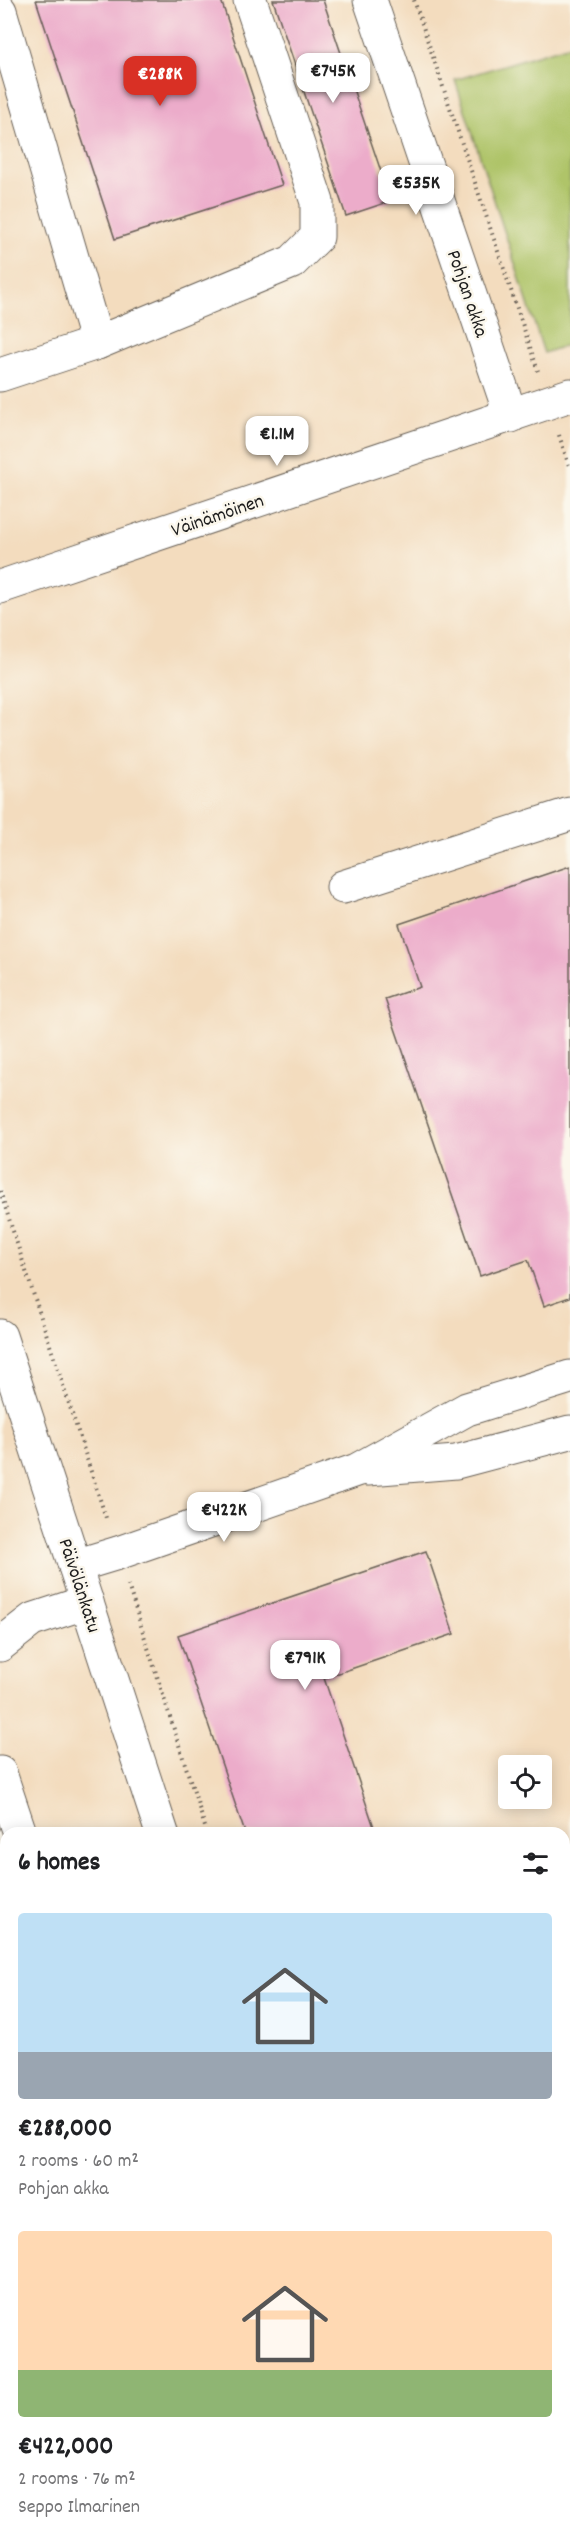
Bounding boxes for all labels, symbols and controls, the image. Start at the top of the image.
pin: €745K [291,53,375,104]
pin: €288K [118,56,202,107]
text: €745K [310,58,356,86]
text: €288K [137,61,183,89]
pin: €535K [374,165,458,216]
text: €535K [392,170,440,198]
street label: Pohjan akka [438,247,494,342]
pin: €1.1M [235,416,319,467]
text: €1.1M [260,421,294,449]
street label: Väinämöinen [168,488,268,546]
pin: €422K [182,1492,266,1543]
text: €422K [201,1497,247,1525]
street label: Päivölänkatu [50,1535,107,1637]
pin: €791K [263,1640,347,1691]
text: €791K [284,1645,326,1673]
map controls [498,1755,552,1809]
button: locate [498,1755,552,1809]
text: 6 homes [18,1845,100,1882]
icon: filters [519,1847,552,1880]
icon: home [231,1952,339,2060]
text: €288,000 [18,2111,112,2148]
text: 2 rooms · 60 m² [18,2148,139,2176]
text: Pohjan akka [18,2176,109,2204]
icon: home [231,2270,339,2378]
text: €422,000 [18,2429,113,2466]
text: 2 rooms · 76 m² [18,2466,136,2494]
text: Seppo Ilmarinen [18,2494,140,2522]

